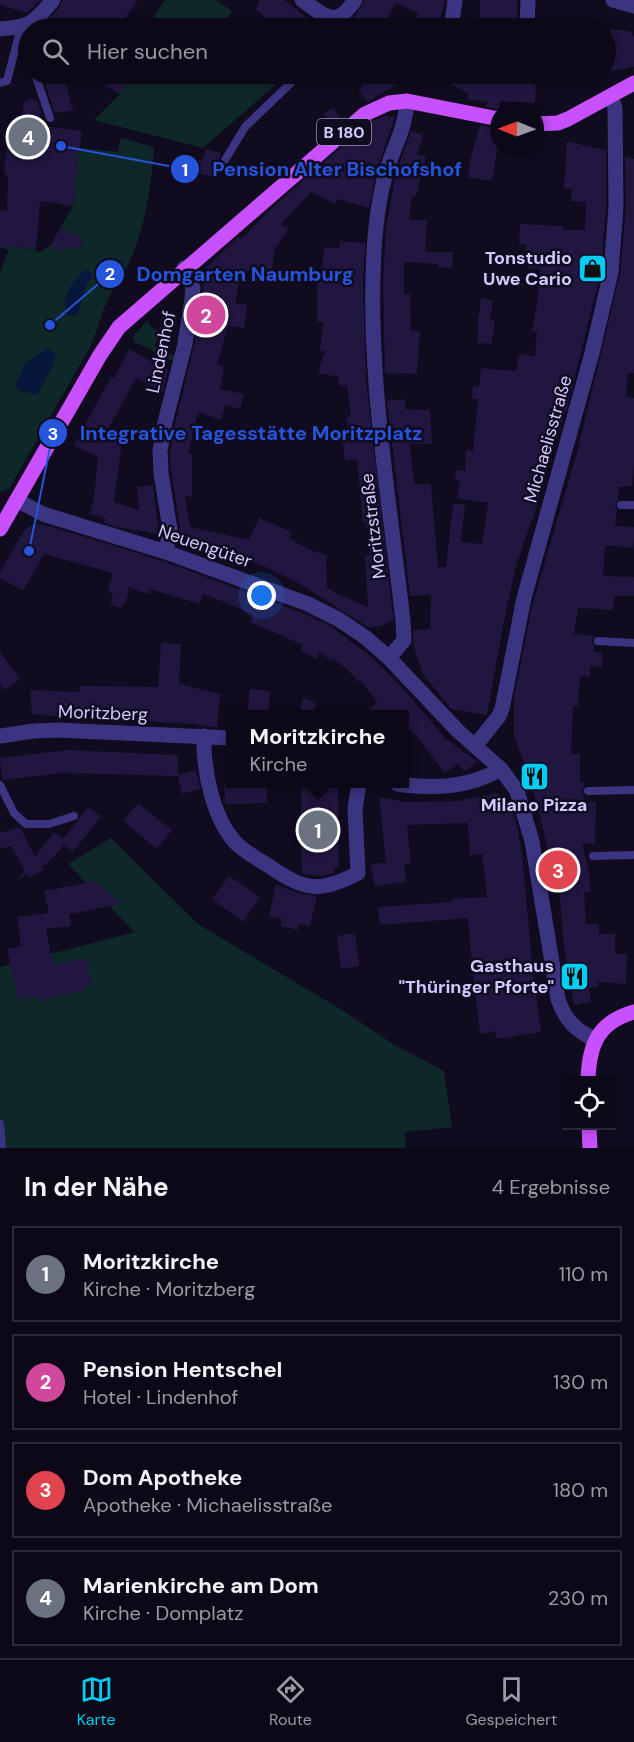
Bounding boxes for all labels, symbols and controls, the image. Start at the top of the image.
search box [18,18,616,84]
icon: search [39,35,72,68]
text: Hier suchen [87,37,208,66]
north arrow [490,102,544,156]
pin: 4 [9,114,48,160]
road number: B 180 [317,119,371,145]
callout: Pension Alter Bischofshof [170,150,474,188]
text: Pension Alter Bischofshof [212,156,462,182]
text: 1 [182,158,188,182]
place label: Tonstudio Uwe Cario [483,246,572,291]
shop icon: Tonstudio Uwe Cario [577,252,609,284]
callout: Domgarten Naumburg [95,255,366,293]
text: Domgarten Naumburg [136,261,354,287]
text: 2 [105,262,115,286]
pin: 2 [186,292,226,338]
street label: Lindenhof [141,309,181,395]
street label: Michaelisstraße [518,372,578,506]
callout: Integrative Tagesstätte Moritzplatz [38,414,434,452]
text: Integrative Tagesstätte Moritzplatz [80,420,422,446]
text: 3 [48,422,58,446]
street label: Moritzstraße [355,472,391,580]
street label: Neuengüter [155,519,255,573]
your location [247,581,276,610]
street label: Moritzberg [58,699,148,727]
popup [226,710,409,788]
text: Moritzkirche [249,722,386,751]
text: Kirche [249,751,307,777]
restaurant icon: Milano Pizza [518,760,550,792]
place label: Milano Pizza [481,793,587,817]
pin: 1 [298,808,338,852]
pin: 3 [538,848,578,892]
place label: Gasthaus "Thüringer Pforte" [398,954,554,999]
restaurant icon: Gasthaus "Thüringer Pforte" [559,960,591,992]
map controls [562,1076,616,1130]
button: locate [562,1076,616,1130]
text: In der Nähe [24,1170,169,1204]
text: 4 Ergebnisse [492,1174,610,1200]
text: Moritzkirche [83,1247,219,1276]
text: 1 [42,1261,49,1287]
text: 110 m [559,1261,608,1287]
text: Kirche · Moritzberg [83,1276,255,1302]
text: Pension Hentschel [83,1355,283,1384]
text: 2 [40,1369,51,1395]
text: 130 m [553,1369,608,1395]
text: Hotel · Lindenhof [83,1384,238,1410]
text: Dom Apotheke [83,1463,242,1492]
text: 3 [39,1477,52,1503]
text: 180 m [553,1477,608,1503]
text: Apotheke · Michaelisstraße [83,1492,332,1518]
text: Marienkirche am Dom [83,1571,319,1600]
text: 4 [39,1585,52,1611]
text: 230 m [548,1585,608,1611]
text: Kirche · Domplatz [83,1600,243,1626]
tab: Karte [77,1673,116,1730]
tab: Route [269,1673,312,1730]
tab: Gespeichert [465,1673,557,1730]

